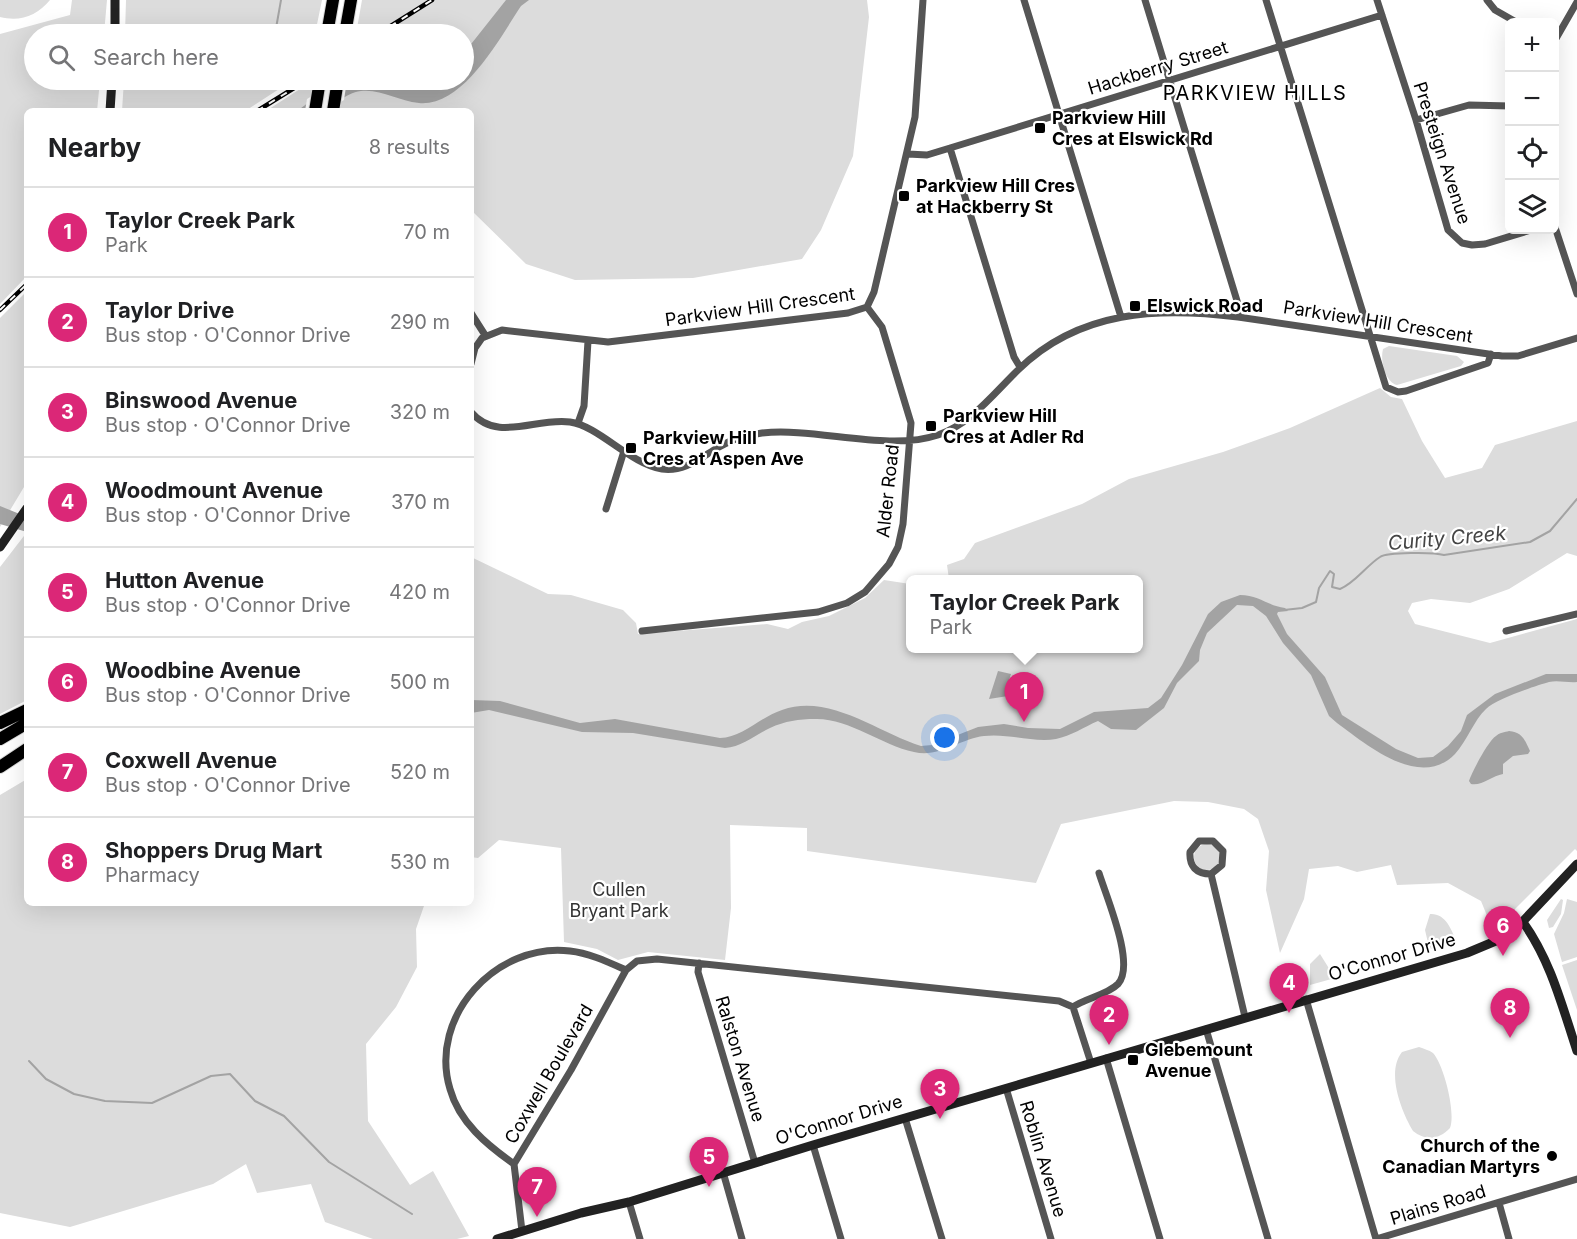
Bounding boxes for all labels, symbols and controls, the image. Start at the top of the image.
map controls [1505,18,1559,234]
button: + [1505,18,1559,72]
search box [24,24,474,90]
street label: Hackberry Street [1085,36,1230,99]
icon: search [45,41,78,74]
text: Search here [93,44,219,70]
button: − [1505,72,1559,126]
street label: Presteign Avenue [1410,79,1475,227]
district label: PARKVIEW HILLS [1163,81,1347,105]
place label: Parkview Hill Cres at Elswick Rd [1052,107,1213,149]
marker: Parkview Hill Cres at Elswick Rd [1033,121,1047,135]
button: locate [1505,126,1559,180]
text: Nearby [48,132,141,163]
text: 8 results [369,135,450,159]
place label: Parkview Hill Cres at Hackberry St [916,175,1075,217]
button: layers [1505,180,1559,234]
marker: Parkview Hill Cres at Hackberry St [897,189,911,203]
text: Taylor Creek Park [105,207,295,233]
text: 1 [63,220,72,244]
text: 70 m [403,220,450,244]
text: Park [105,233,148,257]
street label: Parkview Hill Crescent [664,283,856,330]
place label: Elswick Road [1147,295,1263,316]
street label: Parkview Hill Crescent [1282,296,1474,347]
text: Taylor Drive [105,297,234,323]
marker: Elswick Road [1128,299,1142,313]
text: 2 [61,310,74,334]
text: 290 m [390,310,450,334]
text: Bus stop · O'Connor Drive [105,323,351,347]
text: Binswood Avenue [105,387,297,413]
text: 3 [61,400,74,424]
text: 320 m [390,400,450,424]
place label: Parkview Hill Cres at Adler Rd [943,405,1084,447]
text: Bus stop · O'Connor Drive [105,413,351,437]
marker: Parkview Hill Cres at Adler Rd [924,419,938,433]
place label: Parkview Hill Cres at Aspen Ave [643,427,804,469]
marker: Parkview Hill Cres at Aspen Ave [624,441,638,455]
street label: Alder Road [872,443,903,539]
text: Woodmount Avenue [105,477,323,503]
text: 4 [61,490,74,514]
text: 370 m [391,490,450,514]
text: Bus stop · O'Connor Drive [105,503,351,527]
water label: Curity Creek [1387,521,1508,555]
text: Hutton Avenue [105,567,264,593]
popup [906,575,1143,653]
text: 5 [61,580,74,604]
text: 420 m [389,580,450,604]
text: Taylor Creek Park [929,589,1120,615]
text: Bus stop · O'Connor Drive [105,593,351,617]
text: Park [929,615,972,639]
text: Woodbine Avenue [105,657,301,683]
text: 6 [61,670,74,694]
text: 500 m [389,670,450,694]
pin: 1 [1004,672,1044,722]
text: Bus stop · O'Connor Drive [105,683,351,707]
your location [930,723,959,752]
text: Coxwell Avenue [105,747,277,773]
text: 7 [62,760,73,784]
text: 520 m [390,760,450,784]
text: Bus stop · O'Connor Drive [105,773,351,797]
text: Shoppers Drug Mart [105,837,322,863]
text: 8 [61,850,74,874]
text: 530 m [390,850,450,874]
text: Pharmacy [105,863,200,887]
park label: Cullen Bryant Park [569,879,669,921]
pin: 6 [1484,906,1522,956]
street label: O'Connor Drive [1326,928,1458,985]
pin: 4 [1270,964,1308,1013]
pin: 8 [1490,988,1530,1038]
street label: Ralston Avenue [711,993,770,1125]
pin: 2 [1090,996,1128,1045]
street label: Coxwell Boulevard [500,1000,597,1147]
place label: Glebemount Avenue [1145,1039,1253,1081]
marker: Glebemount Avenue [1126,1053,1140,1067]
pin: 3 [920,1070,960,1119]
street label: O'Connor Drive [773,1090,905,1149]
street label: Roblin Avenue [1016,1098,1071,1220]
place label: Church of the Canadian Martyrs [1382,1135,1540,1177]
pin: 5 [690,1138,728,1187]
marker: Church of the Canadian Martyrs [1545,1149,1559,1163]
pin: 7 [518,1168,556,1217]
street label: Plains Road [1387,1180,1488,1229]

